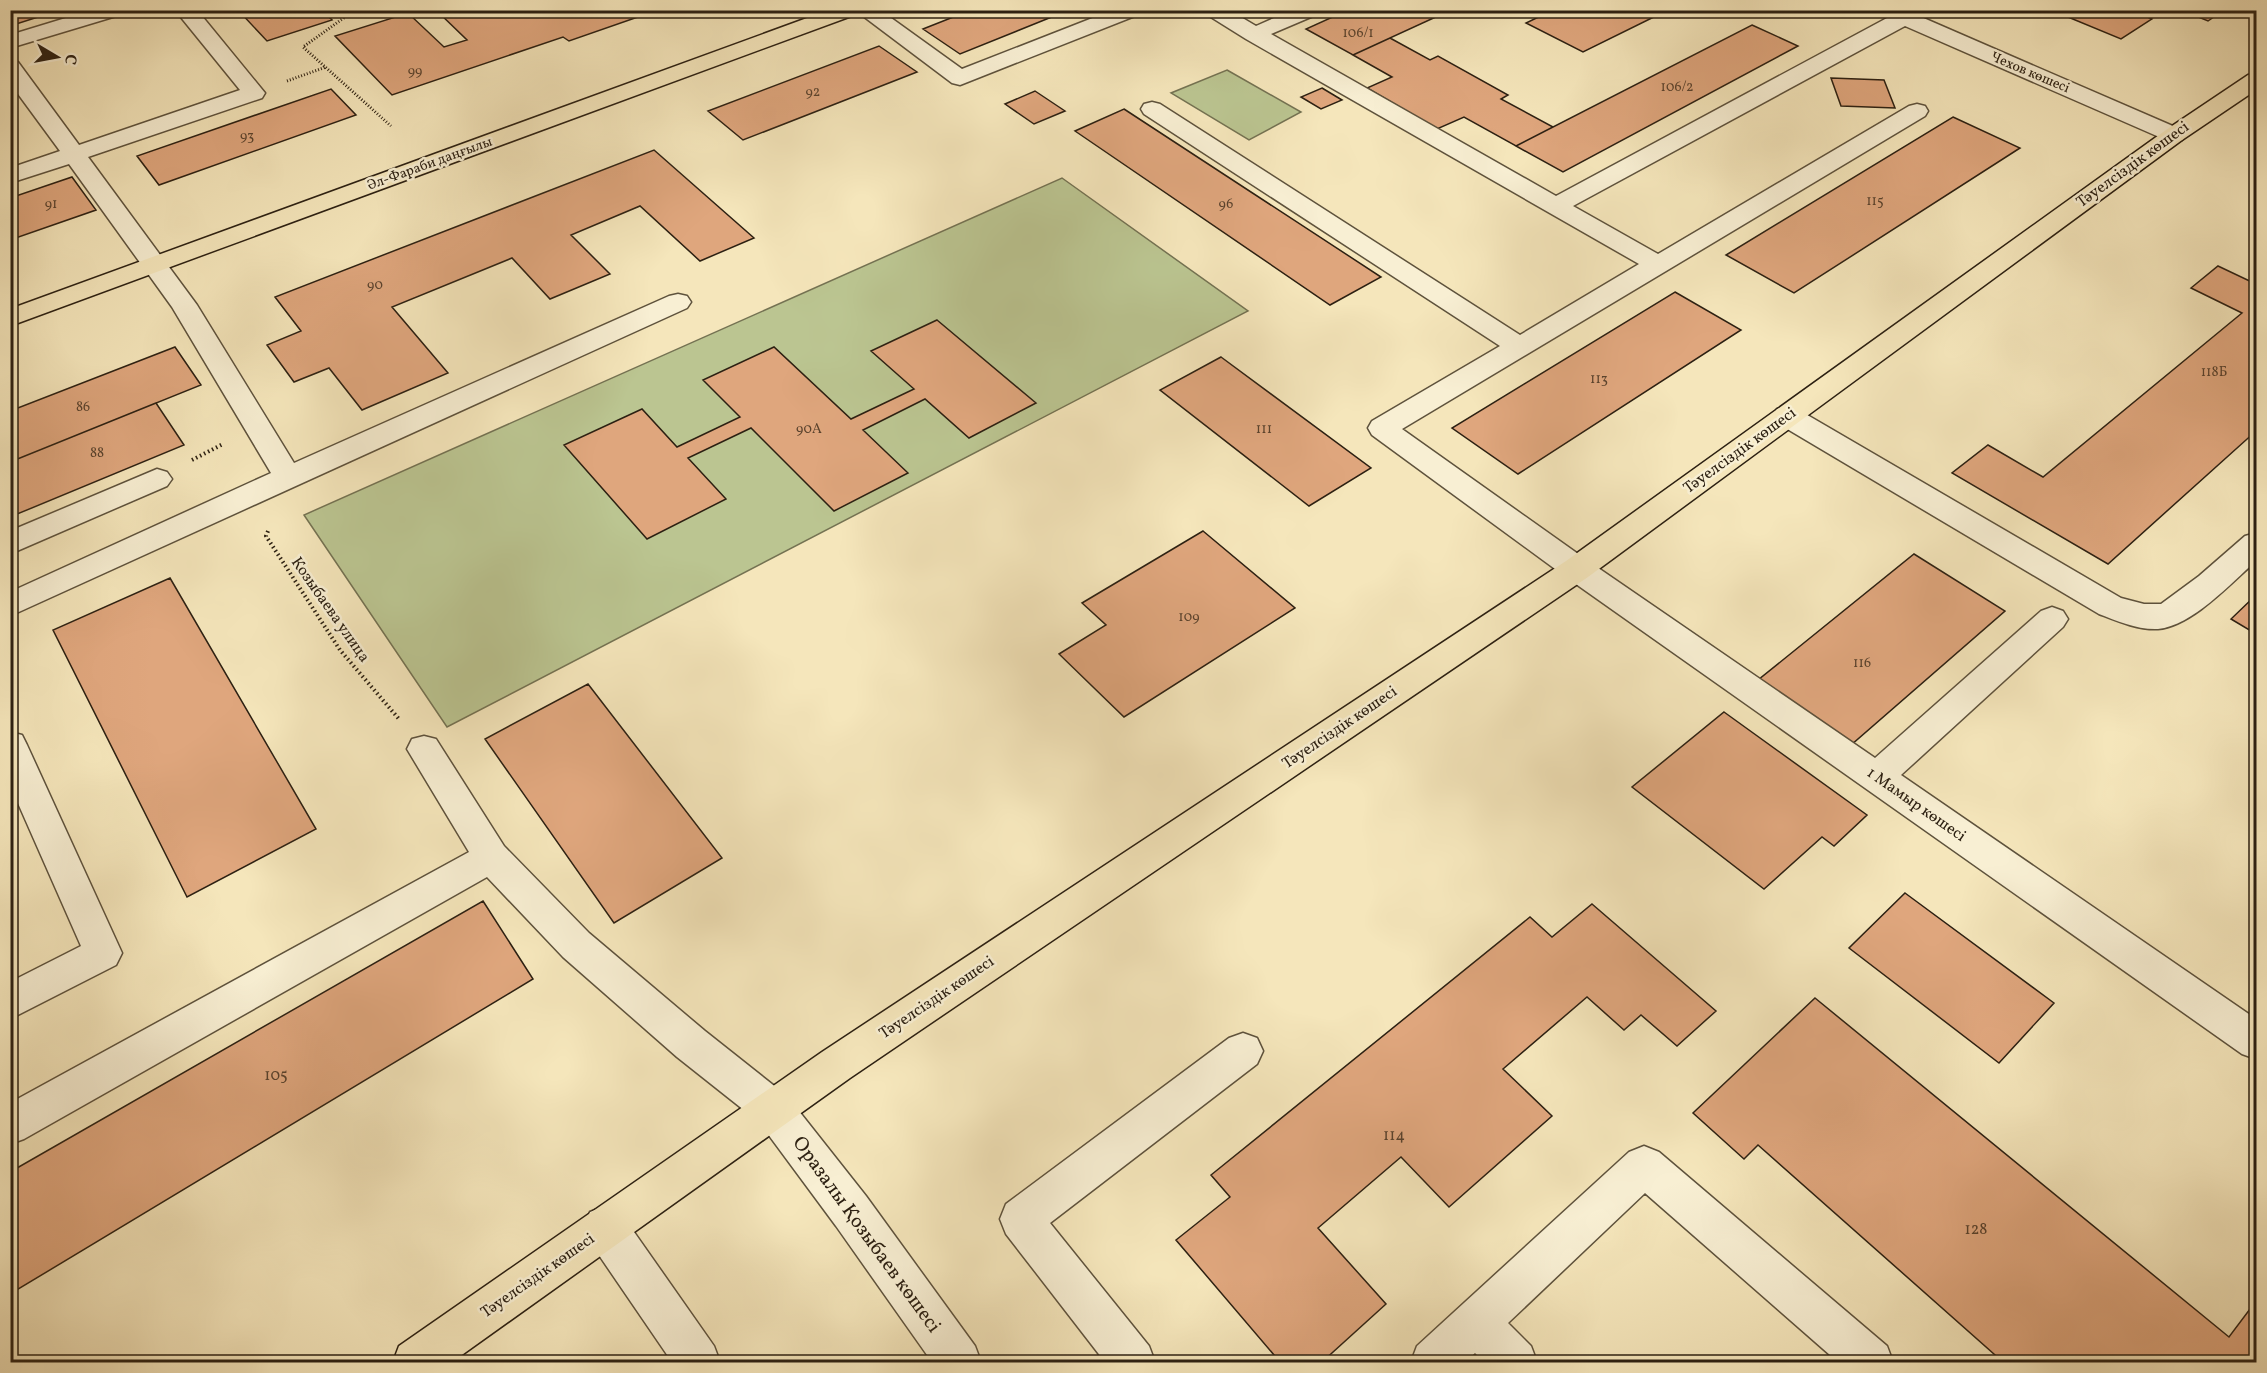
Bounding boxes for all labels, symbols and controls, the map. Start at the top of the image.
house number: 106/1 [1342,24,1374,43]
north arrow [27,27,87,87]
street label: Чехов көшесі [1988,48,2072,98]
text: С [58,52,82,66]
house number: 99 [408,62,422,81]
house number: 106/2 [1660,78,1694,97]
house number: 92 [806,83,820,102]
street label: Тәуелсіздік көшесі [2072,116,2194,213]
house number: 93 [240,127,254,146]
street label: Әл-Фараби даңғылы [365,133,495,195]
house number: 115 [1866,192,1884,211]
house number: 91 [45,195,57,214]
house number: 96 [1219,195,1233,214]
house number: 90 [367,276,383,295]
house number: 118Б [2201,363,2227,382]
house number: 113 [1590,370,1608,389]
house number: 86 [76,398,90,417]
street label: Тәуелсіздік көшесі [1679,402,1801,499]
house number: 90А [796,420,822,439]
house number: 111 [1256,420,1272,439]
house number: 88 [90,444,104,463]
street label: Козыбаева улица [285,553,375,667]
house number: 109 [1178,608,1200,627]
house number: 116 [1853,654,1871,673]
street label: Тәуелсіздік көшесі [1278,681,1402,775]
street label: 1 Мамыр көшесі [1862,763,1970,848]
street label: Тәуелсіздік көшесі [875,951,999,1045]
house number: 105 [264,1065,288,1087]
house number: 114 [1383,1125,1405,1147]
street label: Оразалы Қозыбаев көшесі [785,1131,947,1339]
house number: 128 [1965,1219,1987,1241]
street label: Тәуелсіздік көшесі [477,1228,600,1324]

